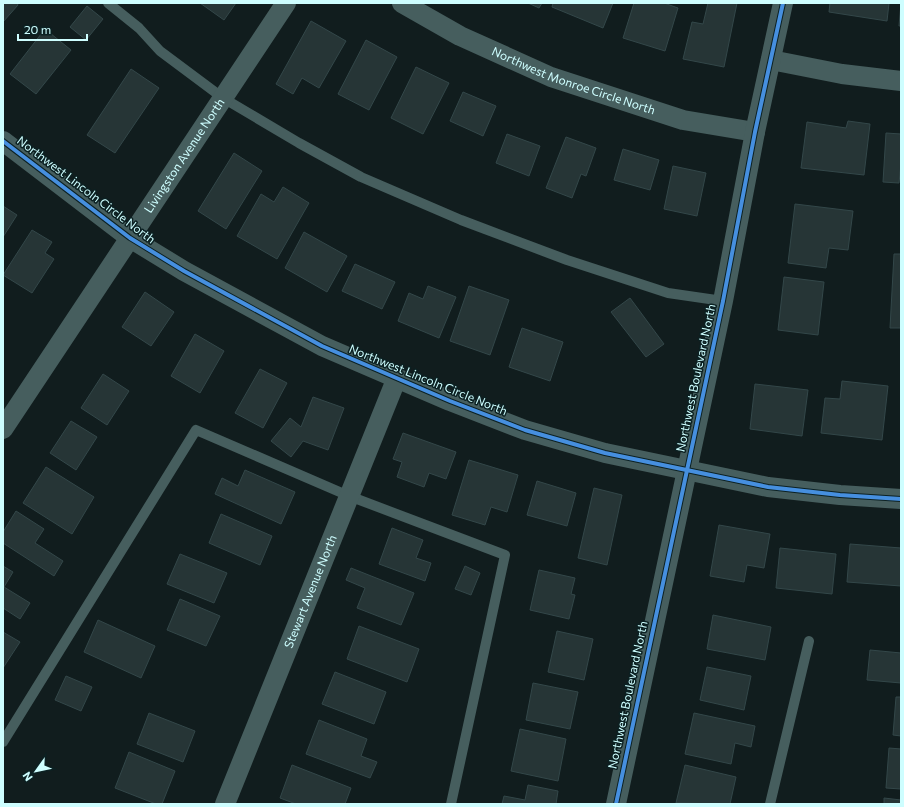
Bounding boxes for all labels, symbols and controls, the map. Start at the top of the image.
scale bar [18,16,87,42]
text: 20 m [24,22,51,36]
street label: Northwest Monroe Circle North [490,43,657,117]
street label: Livingston Avenue North [141,95,227,215]
street label: Northwest Lincoln Circle North [15,133,159,246]
street label: Northwest Boulevard North [672,303,718,453]
street label: Northwest Lincoln Circle North [347,341,510,417]
street label: Stewart Avenue North [281,533,339,650]
street label: Northwest Boulevard North [604,620,650,770]
north arrow [16,751,56,791]
text: N [19,770,35,784]

